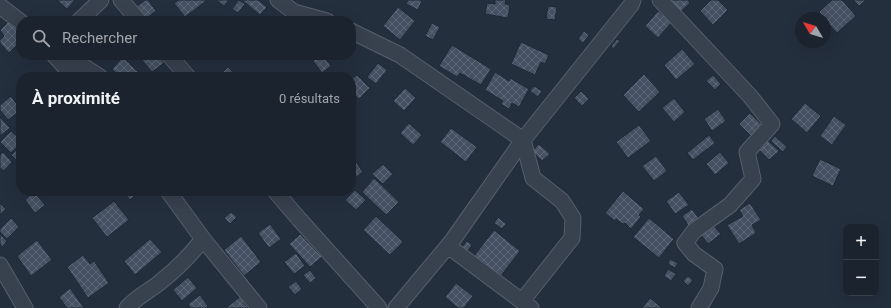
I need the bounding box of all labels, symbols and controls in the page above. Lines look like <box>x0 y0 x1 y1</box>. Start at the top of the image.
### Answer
north arrow <box>795 12 831 48</box>
search box <box>16 16 356 60</box>
icon: search <box>30 27 52 49</box>
text: Rechercher <box>62 29 137 47</box>
text: À proximité <box>32 88 120 108</box>
text: 0 résultats <box>279 91 340 106</box>
map controls <box>843 224 879 296</box>
button: + <box>843 224 879 260</box>
button: − <box>843 260 879 296</box>

